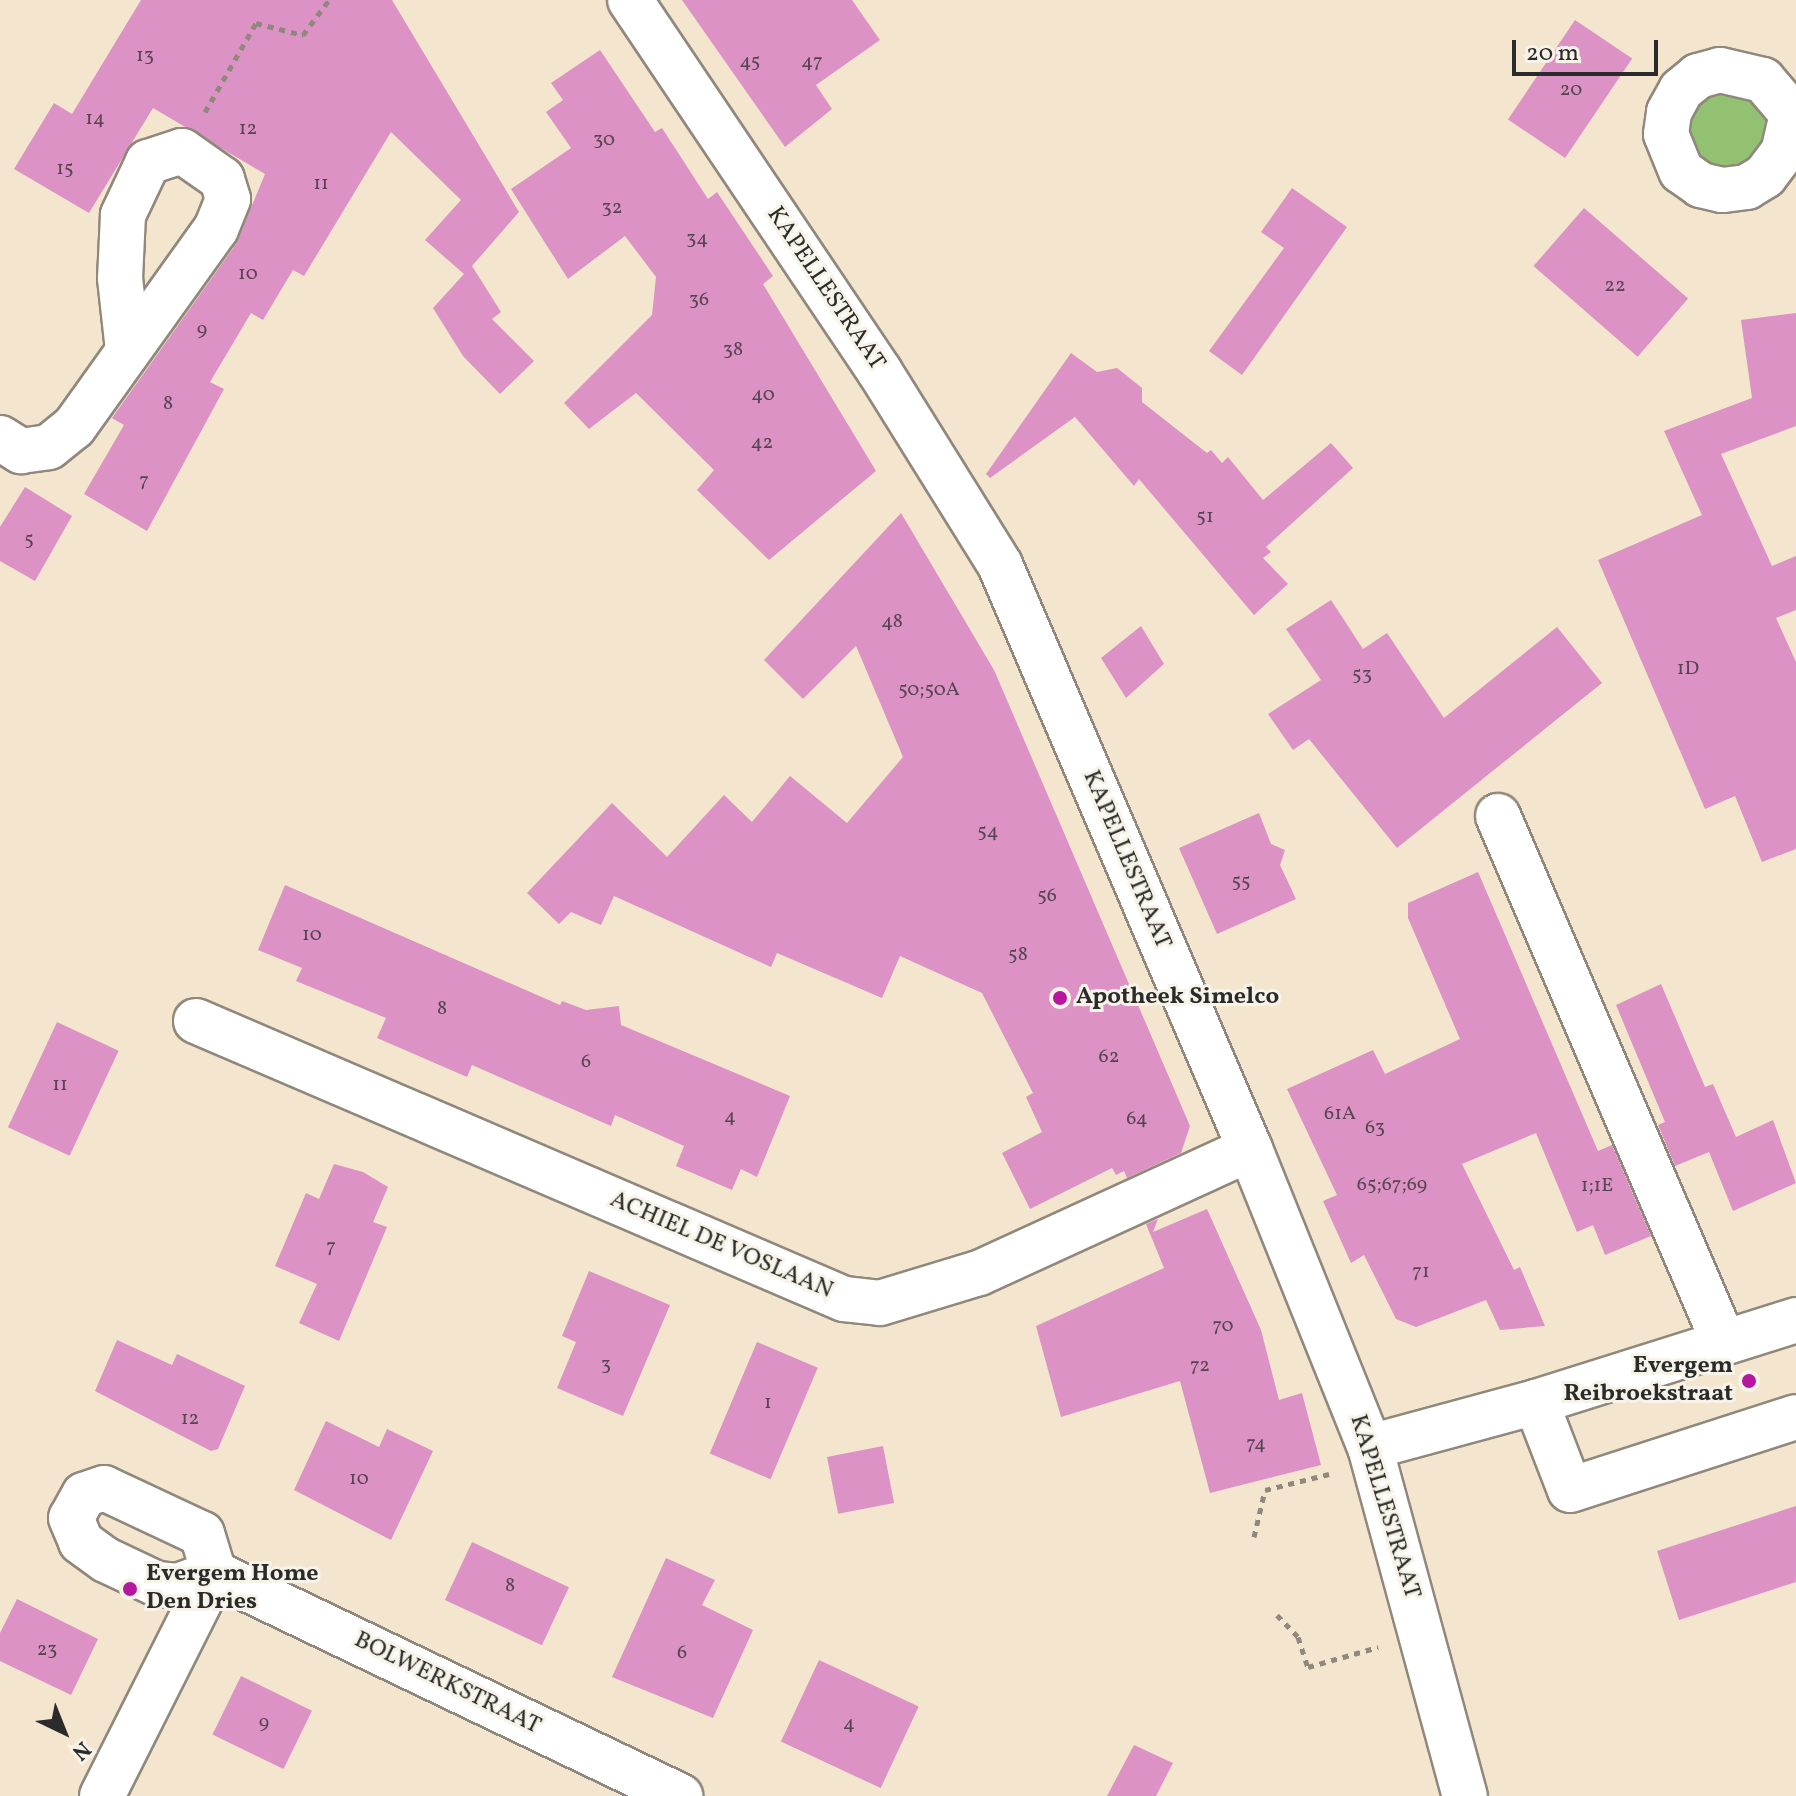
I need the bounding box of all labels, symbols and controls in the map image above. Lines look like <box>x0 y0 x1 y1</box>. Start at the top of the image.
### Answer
scale bar <box>1516 24 1662 74</box>
text: 20 m <box>1526 37 1579 71</box>
house number: 13 <box>136 44 154 68</box>
house number: 45 <box>740 50 760 74</box>
house number: 47 <box>801 50 823 74</box>
house number: 20 <box>1560 78 1582 102</box>
house number: 14 <box>85 107 105 131</box>
house number: 12 <box>239 117 257 141</box>
house number: 30 <box>593 128 615 152</box>
house number: 15 <box>56 157 74 181</box>
house number: 11 <box>313 172 329 196</box>
house number: 32 <box>602 196 622 220</box>
street label: KAPELLESTRAAT <box>760 202 890 376</box>
house number: 34 <box>686 227 708 251</box>
house number: 10 <box>238 262 258 286</box>
house number: 22 <box>1604 274 1626 298</box>
house number: 36 <box>689 288 709 312</box>
house number: 9 <box>197 318 207 342</box>
house number: 38 <box>723 338 743 362</box>
house number: 40 <box>751 383 775 407</box>
house number: 8 <box>163 392 173 416</box>
house number: 42 <box>751 431 773 455</box>
house number: 7 <box>139 469 149 493</box>
house number: 51 <box>1196 505 1214 529</box>
house number: 5 <box>24 528 34 552</box>
house number: 48 <box>881 610 903 634</box>
house number: 1D <box>1677 657 1699 681</box>
house number: 53 <box>1352 663 1372 687</box>
house number: 50;50A <box>898 678 960 702</box>
street label: KAPELLESTRAAT <box>1075 766 1177 954</box>
house number: 54 <box>977 820 999 844</box>
house number: 55 <box>1231 870 1251 894</box>
house number: 56 <box>1037 884 1057 908</box>
house number: 10 <box>302 923 322 947</box>
house number: 58 <box>1008 943 1028 967</box>
place label: Apotheek Simelco <box>1076 984 1279 1012</box>
marker: Apotheek Simelco <box>1051 989 1069 1007</box>
house number: 8 <box>437 997 447 1021</box>
house number: 62 <box>1099 1045 1119 1069</box>
house number: 6 <box>581 1050 591 1074</box>
house number: 11 <box>52 1073 68 1097</box>
house number: 61A <box>1324 1102 1356 1126</box>
house number: 4 <box>724 1105 736 1129</box>
house number: 64 <box>1126 1107 1148 1131</box>
house number: 63 <box>1365 1116 1385 1140</box>
house number: 65;67;69 <box>1357 1173 1427 1197</box>
house number: 1;1E <box>1581 1174 1613 1198</box>
street label: ACHIEL DE VOSLAAN <box>605 1186 837 1306</box>
house number: 7 <box>326 1235 336 1259</box>
house number: 71 <box>1412 1260 1430 1284</box>
house number: 70 <box>1213 1314 1233 1338</box>
house number: 3 <box>601 1353 611 1377</box>
place label: Evergem Reibroekstraat <box>1563 1353 1733 1409</box>
house number: 72 <box>1190 1354 1210 1378</box>
marker: Evergem Reibroekstraat <box>1740 1372 1758 1390</box>
house number: 1 <box>764 1391 772 1415</box>
house number: 12 <box>181 1407 199 1431</box>
street label: KAPELLESTRAAT <box>1342 1411 1426 1603</box>
house number: 74 <box>1246 1432 1266 1456</box>
house number: 10 <box>349 1467 369 1491</box>
place label: Evergem Home Den Dries <box>146 1561 319 1617</box>
house number: 8 <box>505 1574 515 1598</box>
marker: Evergem Home Den Dries <box>121 1580 139 1598</box>
street label: BOLWERKSTRAAT <box>349 1626 545 1742</box>
house number: 23 <box>37 1638 57 1662</box>
house number: 6 <box>677 1641 687 1665</box>
north arrow <box>24 1692 104 1772</box>
house number: 9 <box>259 1711 269 1735</box>
house number: 4 <box>843 1712 855 1736</box>
text: N <box>64 1733 97 1767</box>

